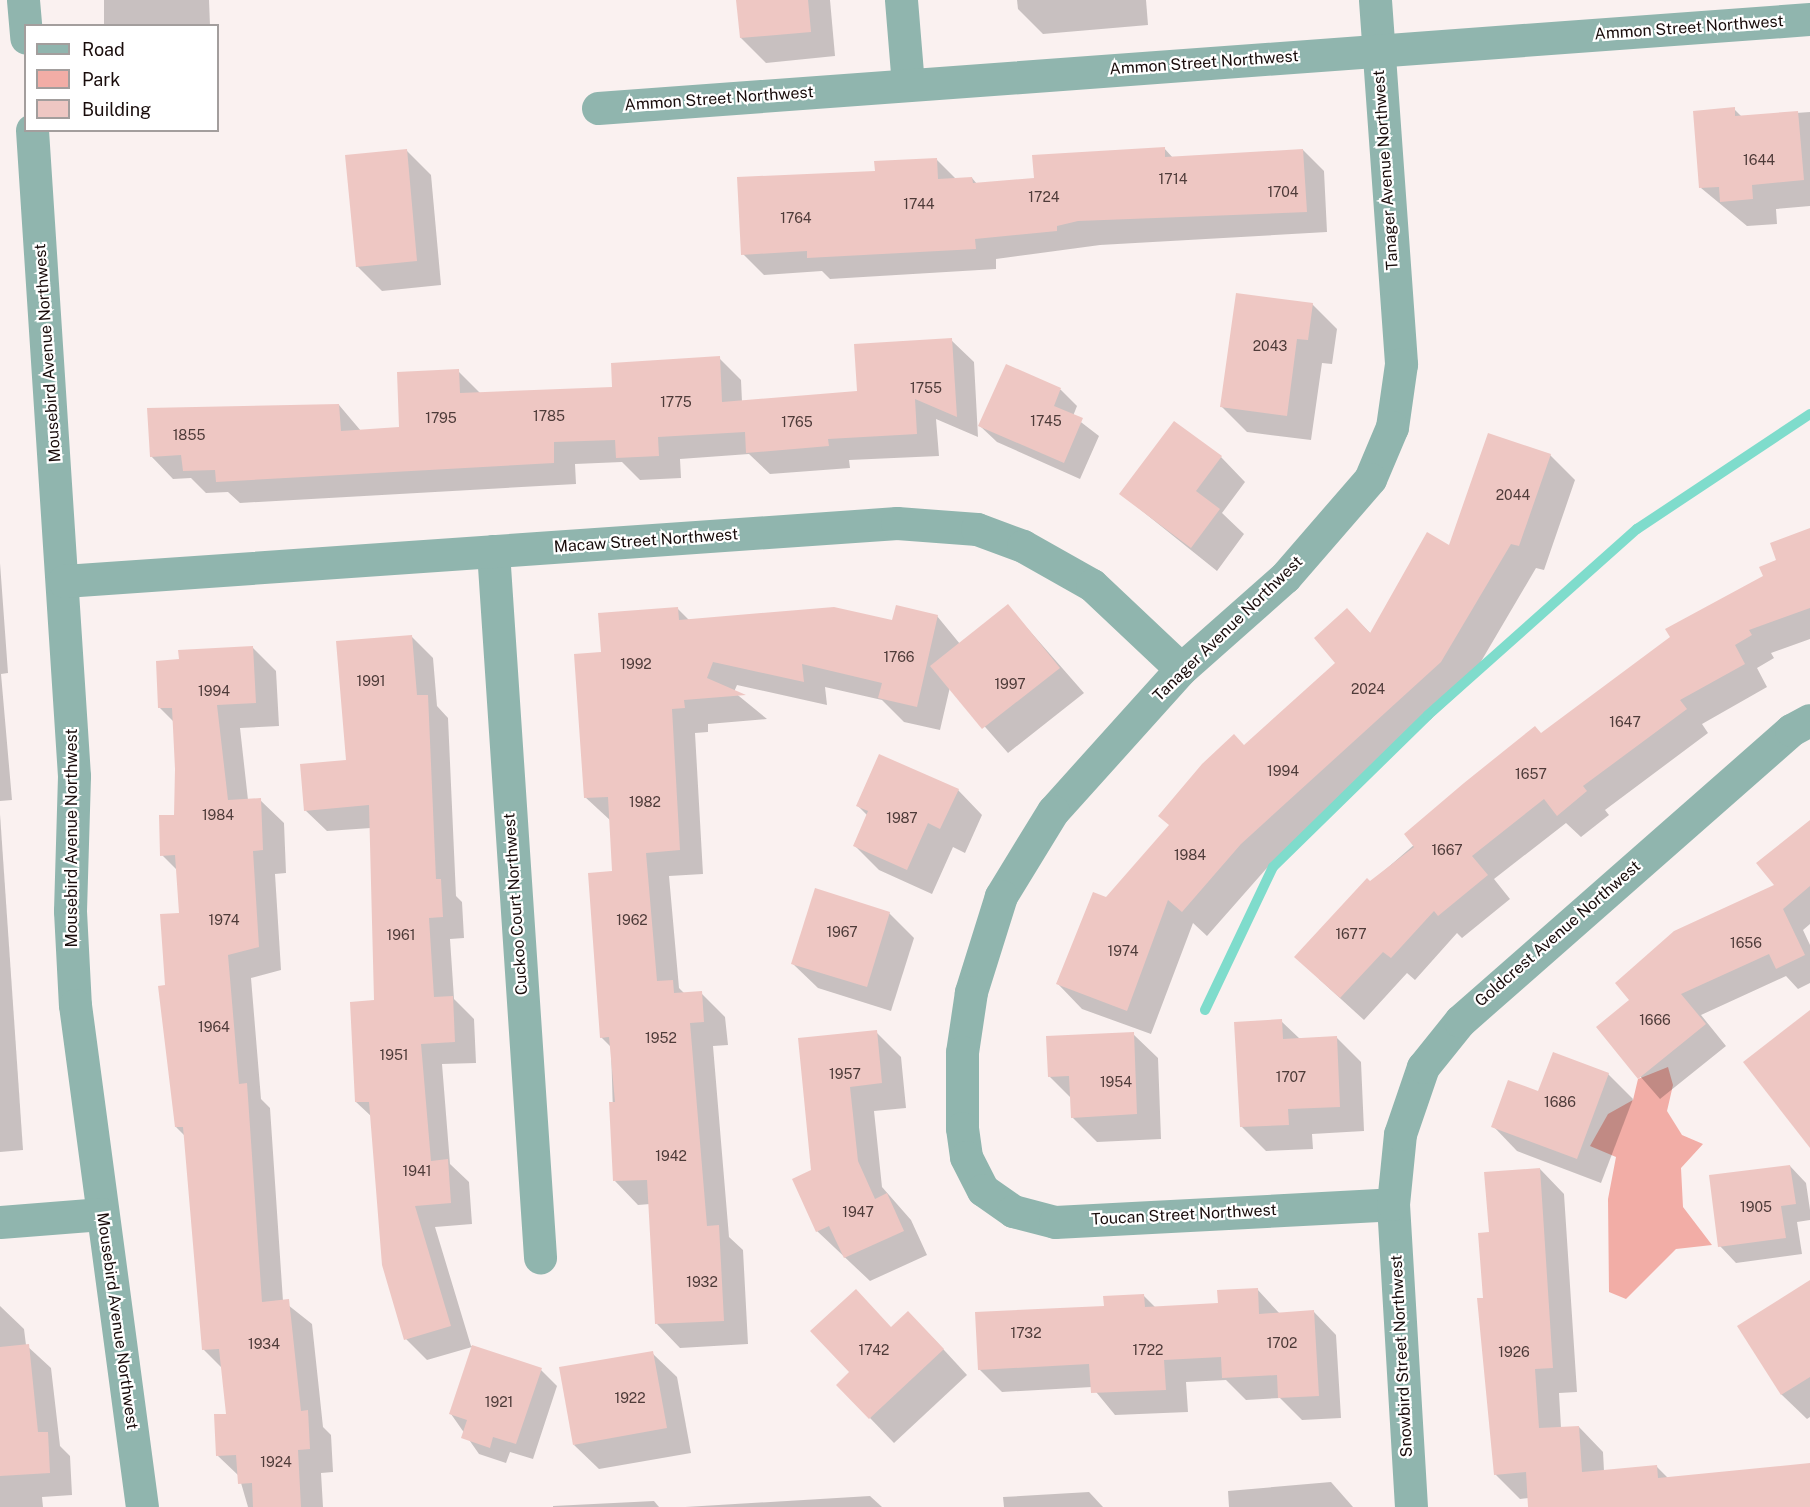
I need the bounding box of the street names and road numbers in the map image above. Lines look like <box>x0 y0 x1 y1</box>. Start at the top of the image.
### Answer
street label: Ammon Street Northwest <box>1594 12 1784 44</box>
street label: Ammon Street Northwest <box>1109 47 1299 79</box>
street label: Tanager Avenue Northwest <box>1369 69 1403 271</box>
street label: Ammon Street Northwest <box>624 83 814 115</box>
street label: Mousebird Avenue Northwest <box>31 243 65 463</box>
street label: Macaw Street Northwest <box>553 525 739 557</box>
street label: Tanager Avenue Northwest <box>1149 552 1307 706</box>
street label: Mousebird Avenue Northwest <box>62 728 82 948</box>
street label: Cuckoo Court Northwest <box>500 812 532 996</box>
street label: Goldcrest Avenue Northwest <box>1471 857 1645 1011</box>
street label: Toucan Street Northwest <box>1091 1201 1277 1229</box>
street label: Mousebird Avenue Northwest <box>92 1211 142 1431</box>
street label: Snowbird Street Northwest <box>1387 1254 1417 1458</box>

